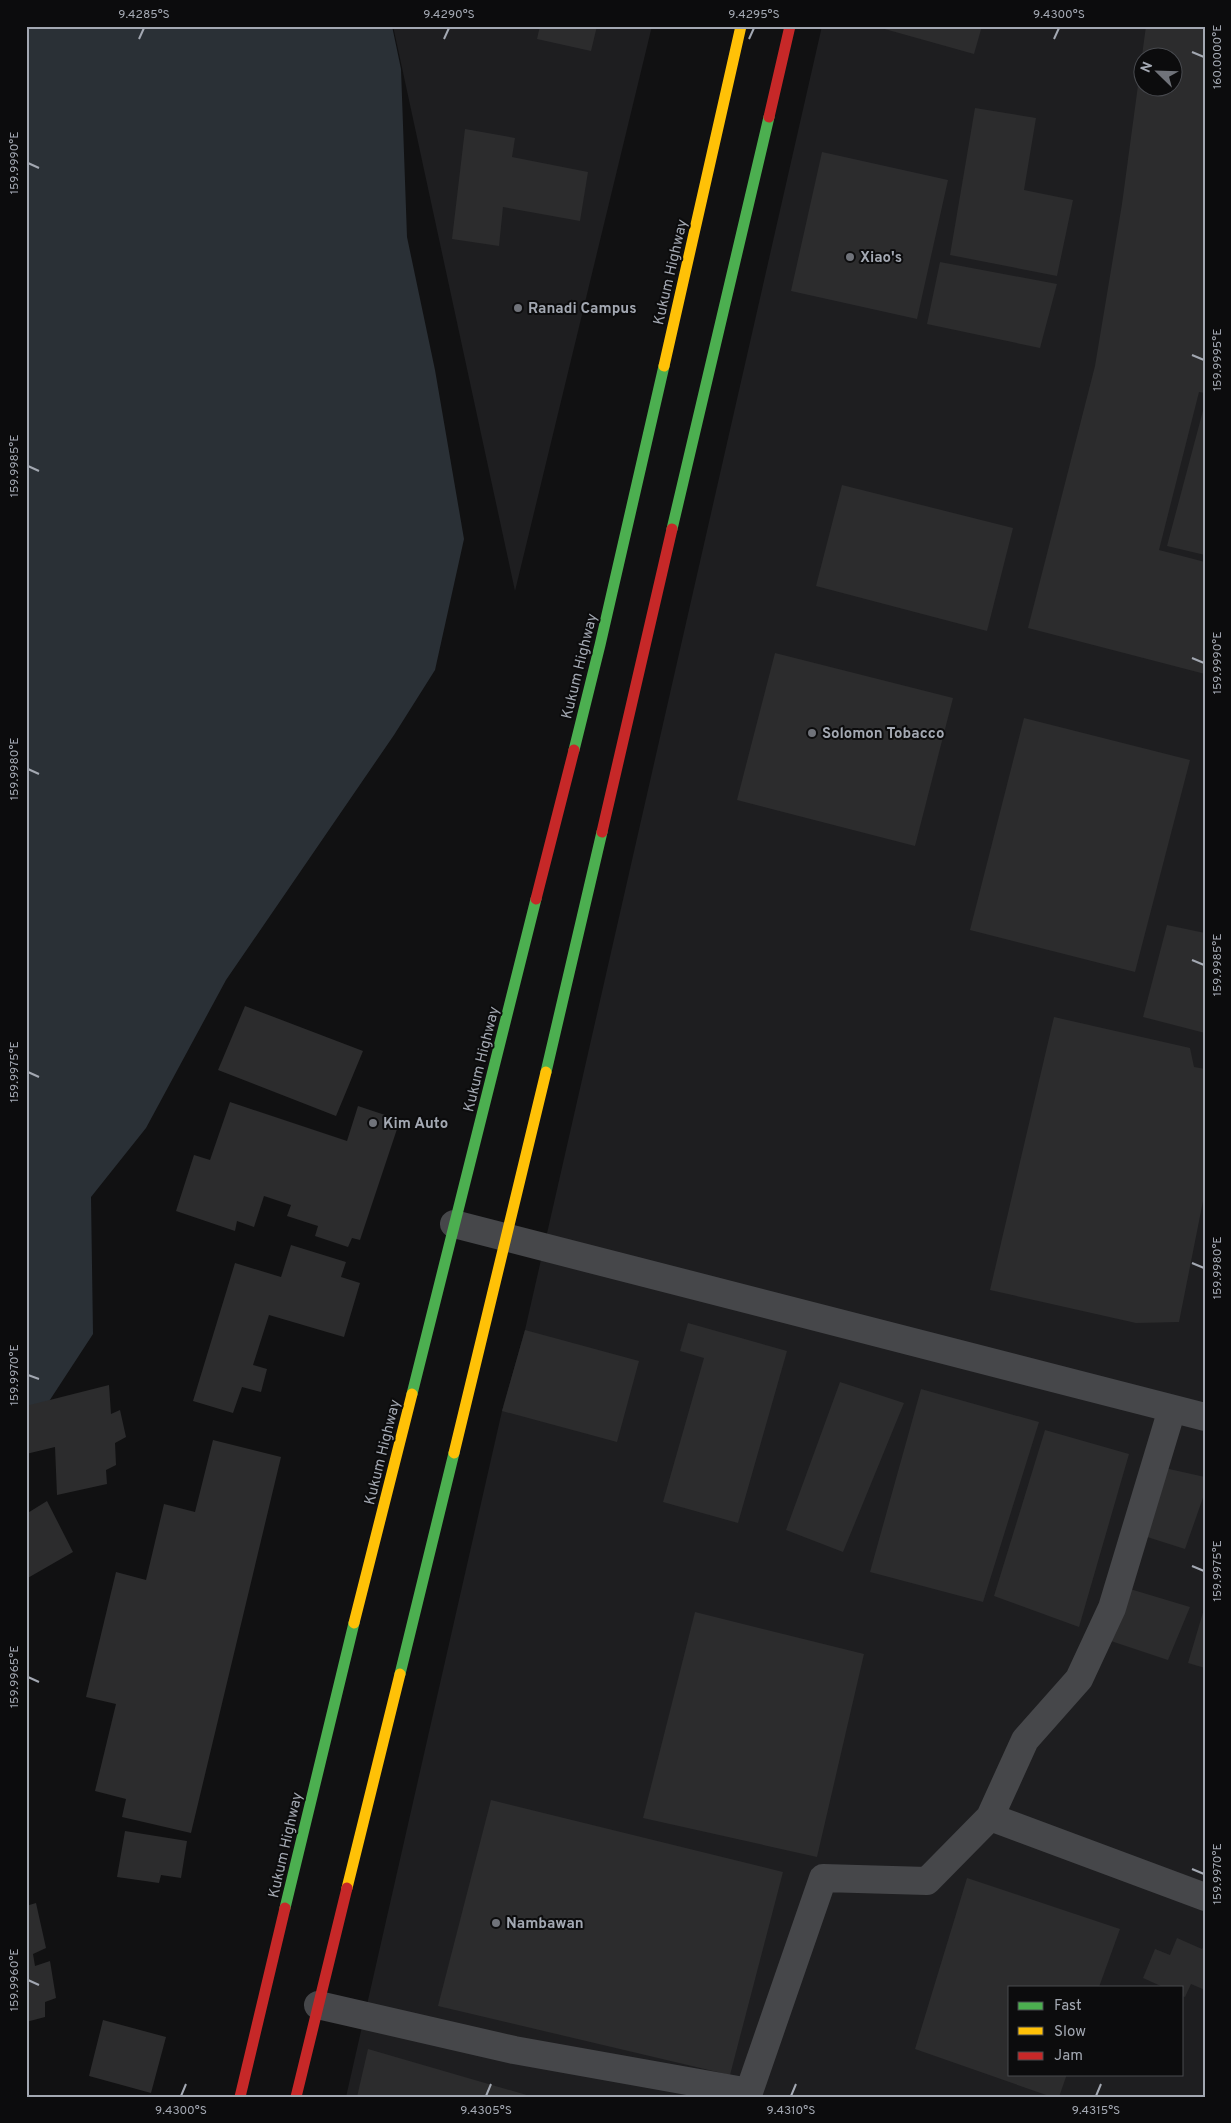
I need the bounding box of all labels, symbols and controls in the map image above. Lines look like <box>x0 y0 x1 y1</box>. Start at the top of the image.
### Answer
text: 9.4285°S <box>118 7 170 23</box>
text: 9.4290°S <box>423 7 475 23</box>
text: 9.4295°S <box>728 7 780 23</box>
text: 9.4300°S <box>1033 7 1085 23</box>
text: 160.0000°E <box>1210 25 1226 89</box>
north arrow <box>1134 48 1184 98</box>
text: N <box>1138 60 1157 75</box>
text: 159.9990°E <box>7 132 23 194</box>
street label: Kukum Highway <box>650 217 693 327</box>
place label: Xiao's <box>860 249 902 268</box>
marker: Xiao's <box>844 251 856 263</box>
place label: Ranadi Campus <box>528 300 637 319</box>
marker: Ranadi Campus <box>512 302 524 314</box>
text: 159.9995°E <box>1210 329 1226 391</box>
text: 159.9985°E <box>7 435 23 497</box>
street label: Kukum Highway <box>558 612 603 721</box>
text: 159.9990°E <box>1210 632 1226 694</box>
place label: Solomon Tobacco <box>822 725 944 744</box>
marker: Solomon Tobacco <box>806 727 818 739</box>
text: 159.9980°E <box>7 737 23 801</box>
text: 159.9985°E <box>1210 934 1226 996</box>
street label: Kukum Highway <box>460 1005 505 1114</box>
text: 159.9975°E <box>7 1041 23 1103</box>
place label: Kim Auto <box>383 1115 448 1134</box>
marker: Kim Auto <box>367 1117 379 1129</box>
text: 159.9980°E <box>1210 1236 1226 1300</box>
text: 159.9970°E <box>7 1344 23 1406</box>
street label: Kukum Highway <box>361 1398 406 1507</box>
text: 159.9975°E <box>1210 1540 1226 1602</box>
text: 159.9965°E <box>7 1646 23 1708</box>
street label: Kukum Highway <box>265 1790 308 1900</box>
text: 159.9970°E <box>1210 1843 1226 1905</box>
place label: Nambawan <box>506 1915 584 1934</box>
marker: Nambawan <box>490 1917 502 1929</box>
text: 159.9960°E <box>7 1949 23 2011</box>
legend <box>1008 1986 1184 2076</box>
text: Fast <box>1054 1997 1082 2016</box>
text: Slow <box>1054 2023 1086 2042</box>
text: Jam <box>1054 2047 1083 2066</box>
text: 9.4300°S <box>155 2103 207 2119</box>
text: 9.4305°S <box>460 2103 512 2119</box>
text: 9.4310°S <box>767 2103 815 2119</box>
text: 9.4315°S <box>1072 2103 1120 2119</box>

